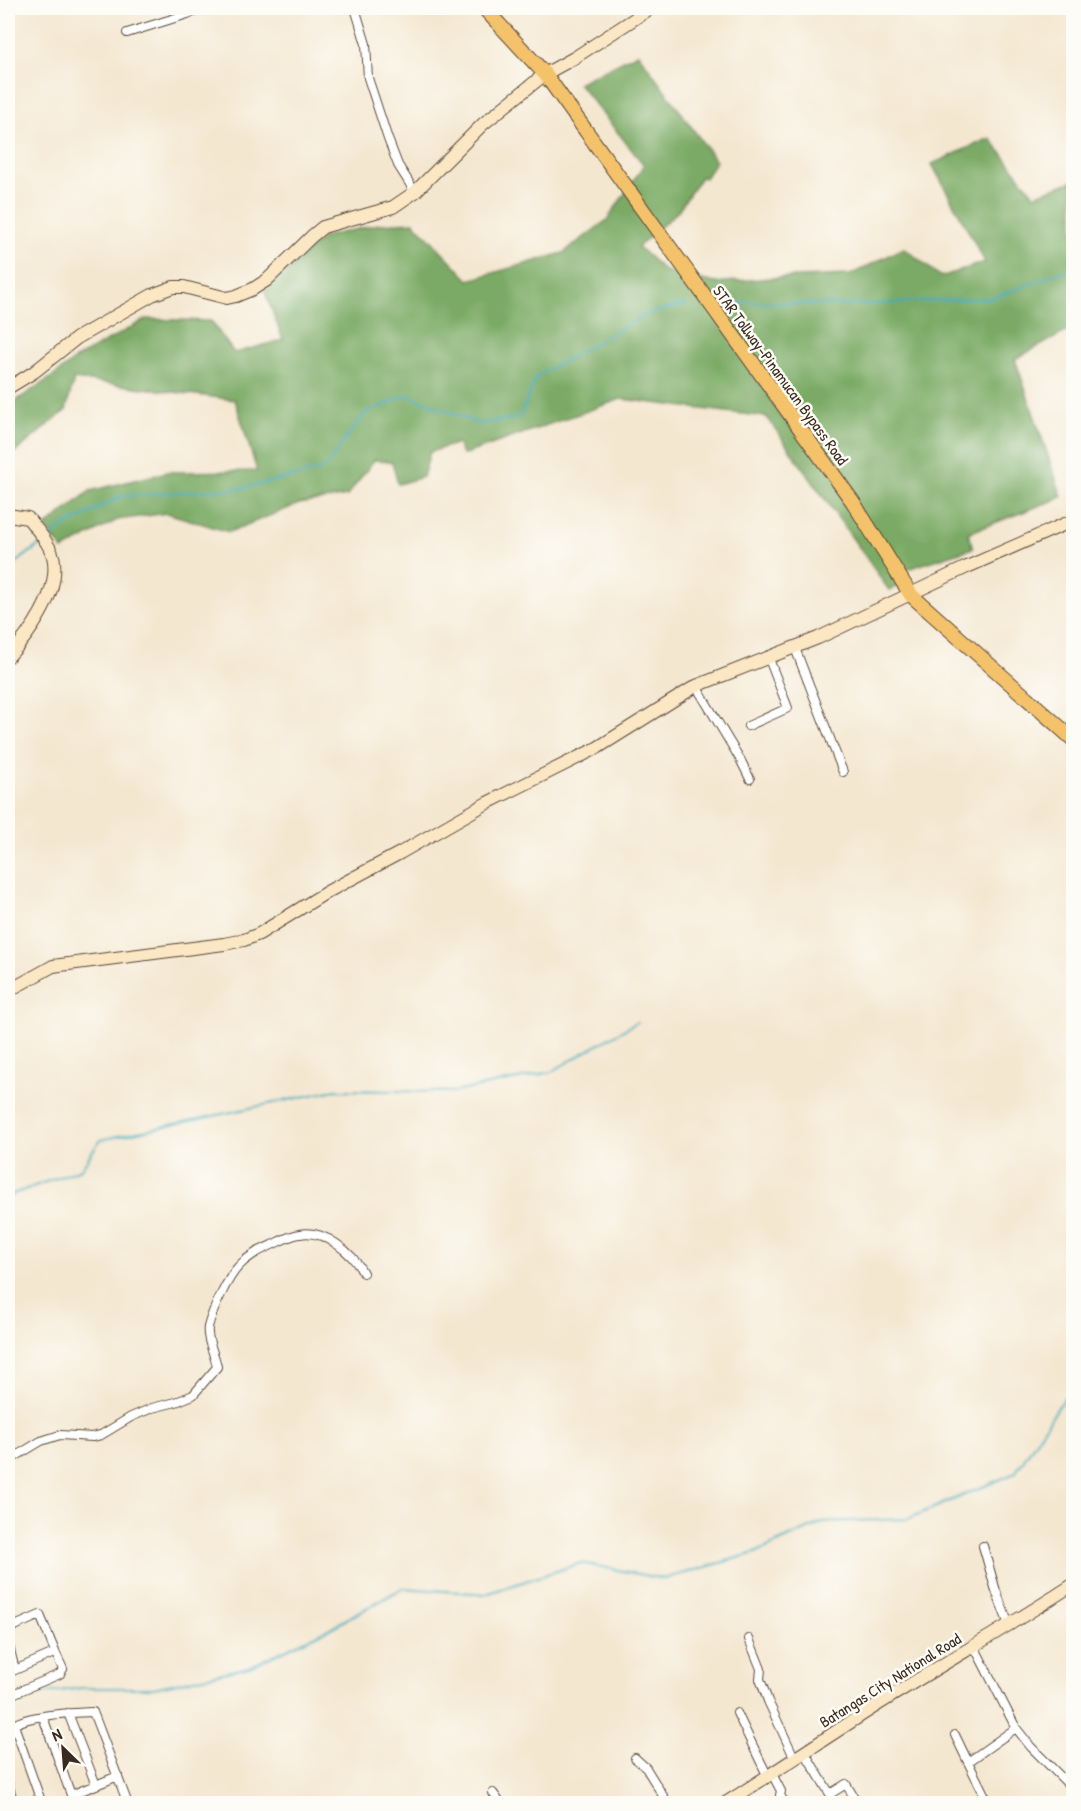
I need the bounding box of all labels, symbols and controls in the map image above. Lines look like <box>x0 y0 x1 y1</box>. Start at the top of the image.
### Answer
street label: STAR Tollway-Pinamucan Bypass Road <box>708 281 854 469</box>
street label: Batangas City National Road <box>815 1628 965 1732</box>
north arrow <box>33 1718 93 1778</box>
text: N <box>48 1722 66 1746</box>

